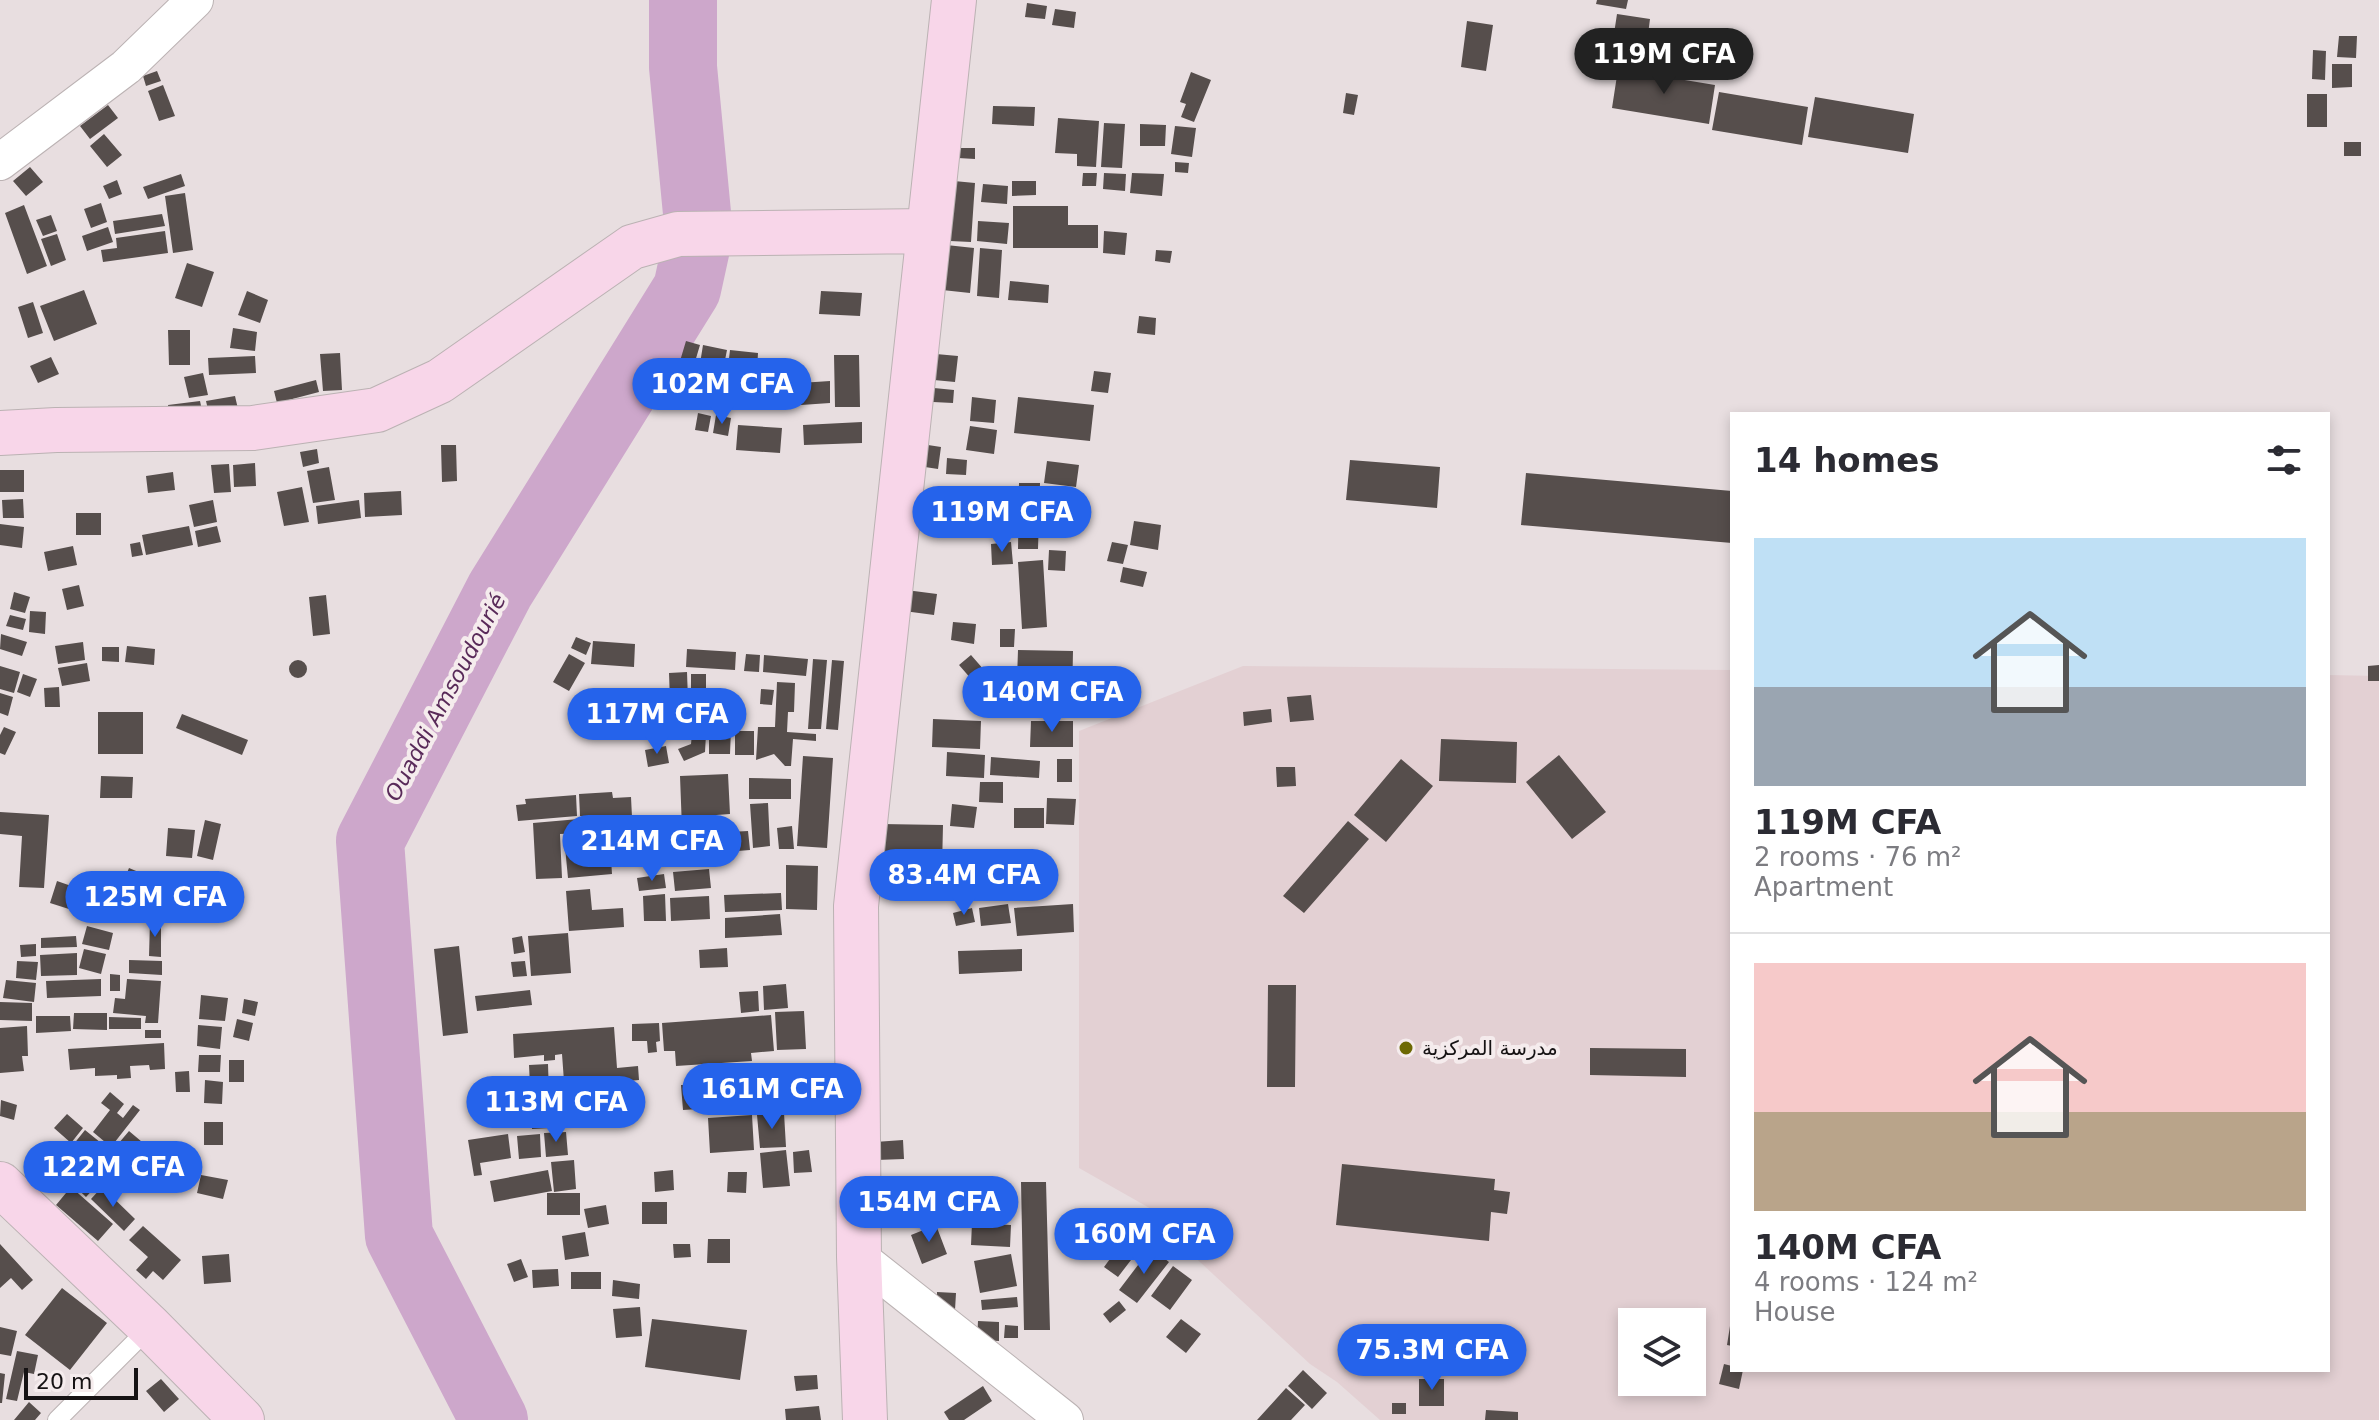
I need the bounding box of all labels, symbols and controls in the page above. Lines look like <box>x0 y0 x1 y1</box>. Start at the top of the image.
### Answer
pin: 119M CFA <box>1581 28 1747 96</box>
text: 119M CFA <box>1592 39 1736 69</box>
pin: 102M CFA <box>639 358 805 426</box>
text: 102M CFA <box>650 369 794 399</box>
icon: filters <box>2262 438 2306 482</box>
text: 14 homes <box>1754 440 1939 480</box>
pin: 119M CFA <box>919 486 1085 554</box>
text: 119M CFA <box>930 497 1074 527</box>
water label: Ouaddi Amsoudourié <box>380 589 511 805</box>
icon: home <box>1958 590 2102 734</box>
pin: 140M CFA <box>969 666 1135 734</box>
text: 140M CFA <box>980 677 1124 707</box>
pin: 117M CFA <box>574 688 740 756</box>
text: 117M CFA <box>585 699 729 729</box>
text: 119M CFA <box>1754 802 1941 842</box>
pin: 214M CFA <box>569 815 735 883</box>
text: 214M CFA <box>580 826 724 856</box>
text: 2 rooms · 76 m² <box>1754 842 1962 872</box>
pin: 83.4M CFA <box>872 849 1056 917</box>
text: 83.4M CFA <box>887 860 1041 890</box>
pin: 125M CFA <box>72 871 238 939</box>
text: Apartment <box>1754 872 1893 902</box>
text: 125M CFA <box>83 882 227 912</box>
icon: home <box>1958 1015 2102 1159</box>
place label: مدرسة المركزية <box>1422 1036 1558 1060</box>
marker: مدرسة المركزية <box>1397 1039 1415 1057</box>
pin: 161M CFA <box>689 1063 855 1131</box>
text: 161M CFA <box>700 1074 844 1104</box>
pin: 113M CFA <box>473 1076 639 1144</box>
text: 113M CFA <box>484 1087 628 1117</box>
pin: 122M CFA <box>30 1141 196 1209</box>
text: 122M CFA <box>41 1152 185 1182</box>
pin: 154M CFA <box>846 1176 1012 1244</box>
text: 154M CFA <box>857 1187 1001 1217</box>
pin: 160M CFA <box>1061 1208 1227 1276</box>
text: 160M CFA <box>1072 1219 1216 1249</box>
text: 140M CFA <box>1754 1227 1941 1267</box>
text: 4 rooms · 124 m² <box>1754 1267 1978 1297</box>
text: House <box>1754 1297 1835 1327</box>
map controls <box>1618 1308 1706 1396</box>
button: layers <box>1618 1308 1706 1396</box>
pin: 75.3M CFA <box>1340 1324 1524 1392</box>
text: 75.3M CFA <box>1355 1335 1509 1365</box>
scale bar <box>24 1364 138 1400</box>
text: 20 m <box>36 1369 92 1394</box>

